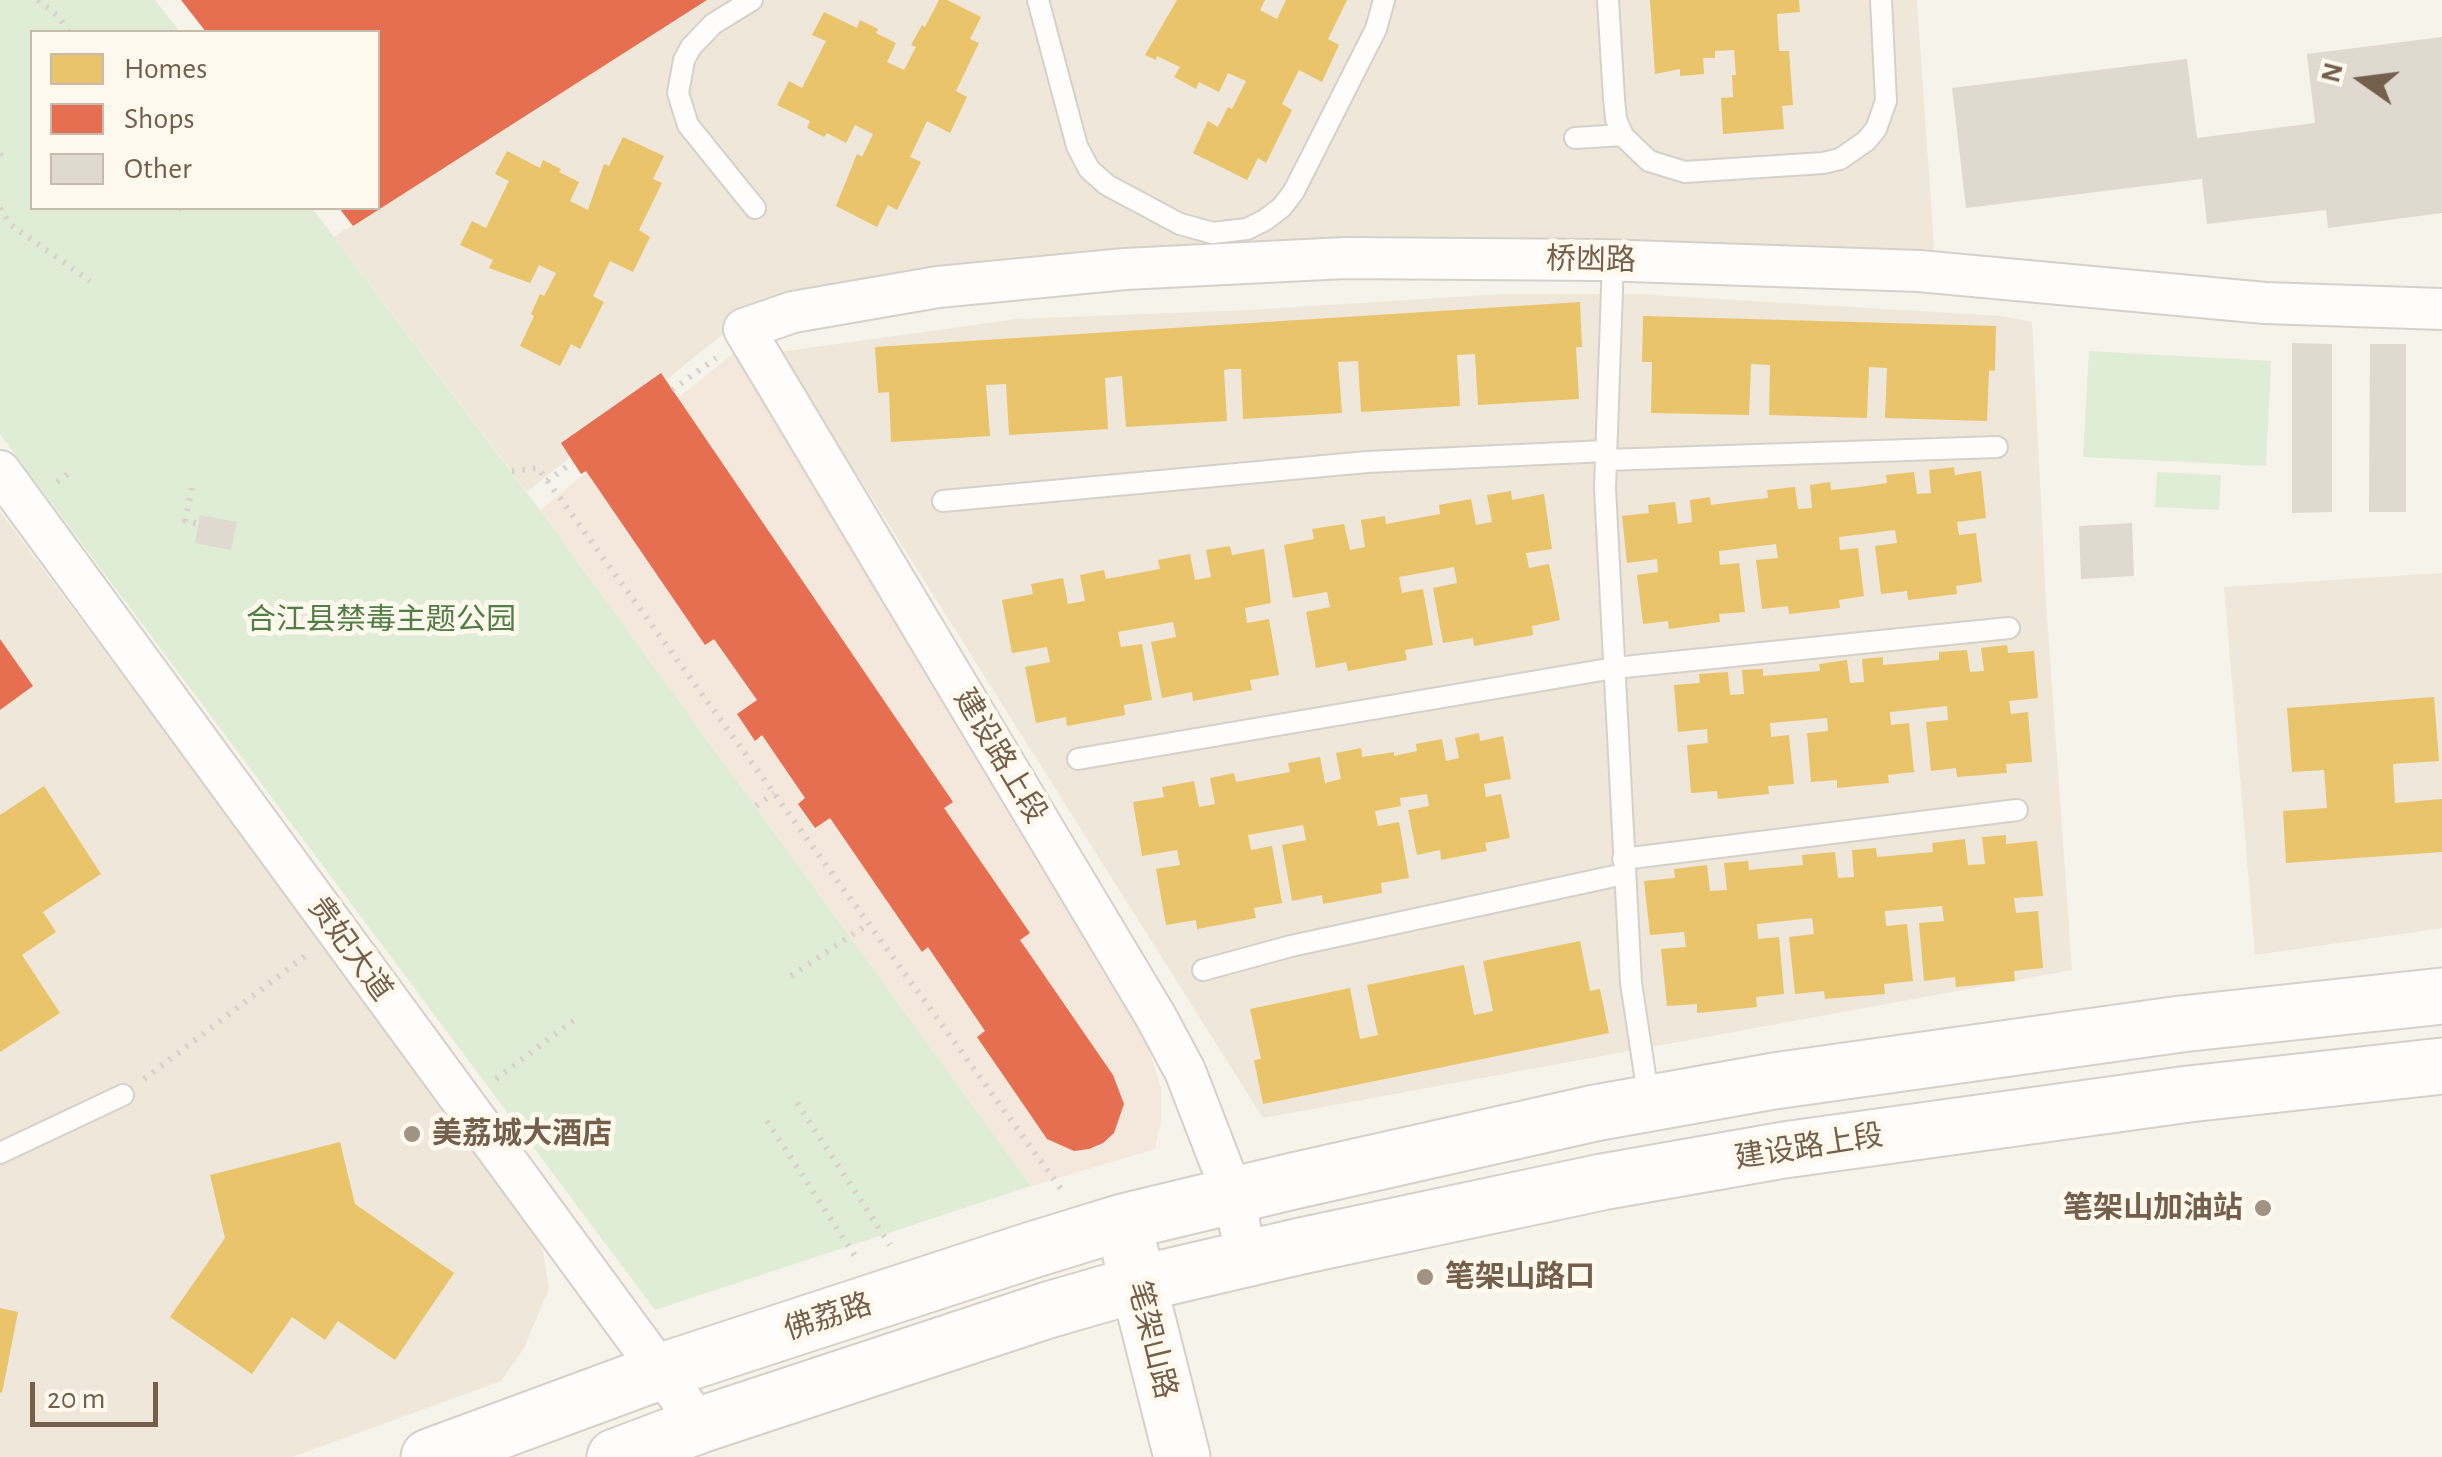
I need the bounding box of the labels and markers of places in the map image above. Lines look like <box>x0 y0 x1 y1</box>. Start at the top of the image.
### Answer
place label: 美荔城大酒店 <box>432 1116 612 1152</box>
marker: 美荔城大酒店 <box>401 1123 423 1145</box>
place label: 笔架山加油站 <box>2063 1190 2243 1226</box>
marker: 笔架山加油站 <box>2252 1197 2274 1219</box>
place label: 笔架山路口 <box>1445 1259 1595 1295</box>
marker: 笔架山路口 <box>1414 1266 1436 1288</box>

